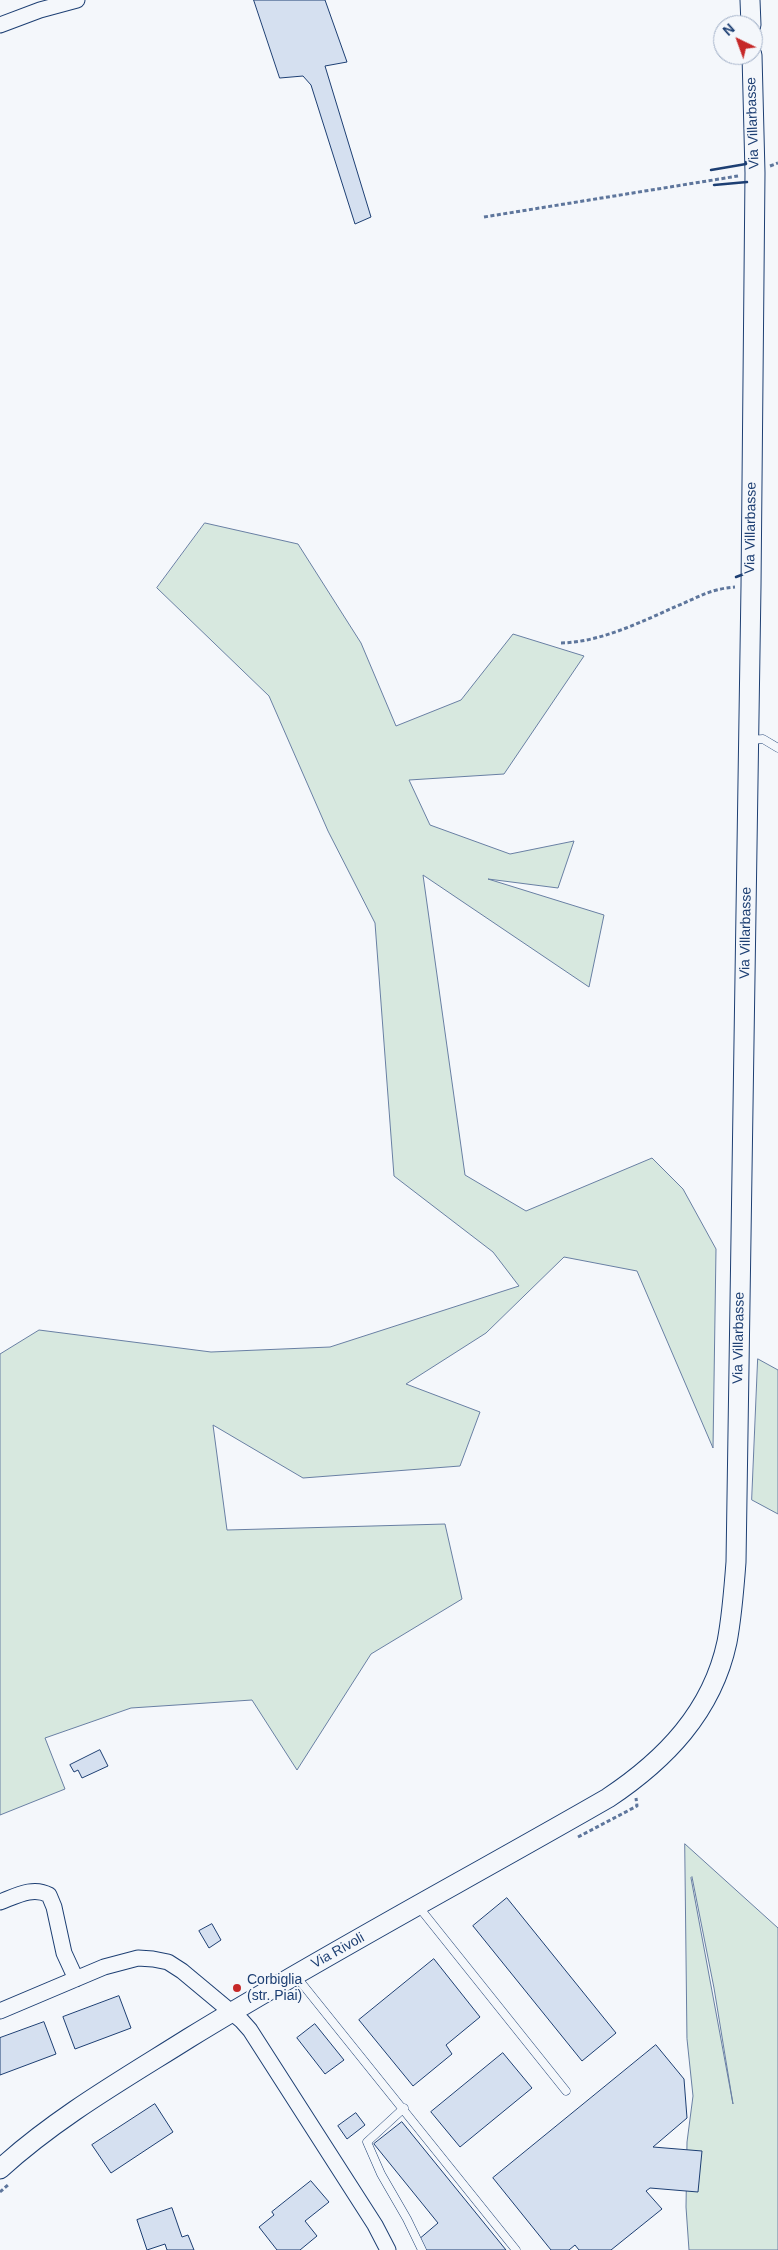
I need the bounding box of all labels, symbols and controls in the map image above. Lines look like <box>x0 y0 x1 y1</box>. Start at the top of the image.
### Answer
north arrow <box>713 15 763 65</box>
text: N <box>720 20 738 39</box>
street label: Via Villarbasse <box>743 77 763 169</box>
street label: Via Villarbasse <box>742 482 760 574</box>
street label: Via Villarbasse <box>737 887 755 979</box>
street label: Via Villarbasse <box>730 1292 748 1384</box>
street label: Via Rivoli <box>309 1930 367 1972</box>
place label: Corbiglia (str. Piai) <box>247 1972 302 2004</box>
marker: Corbiglia (str. Piai) <box>231 1982 243 1994</box>

